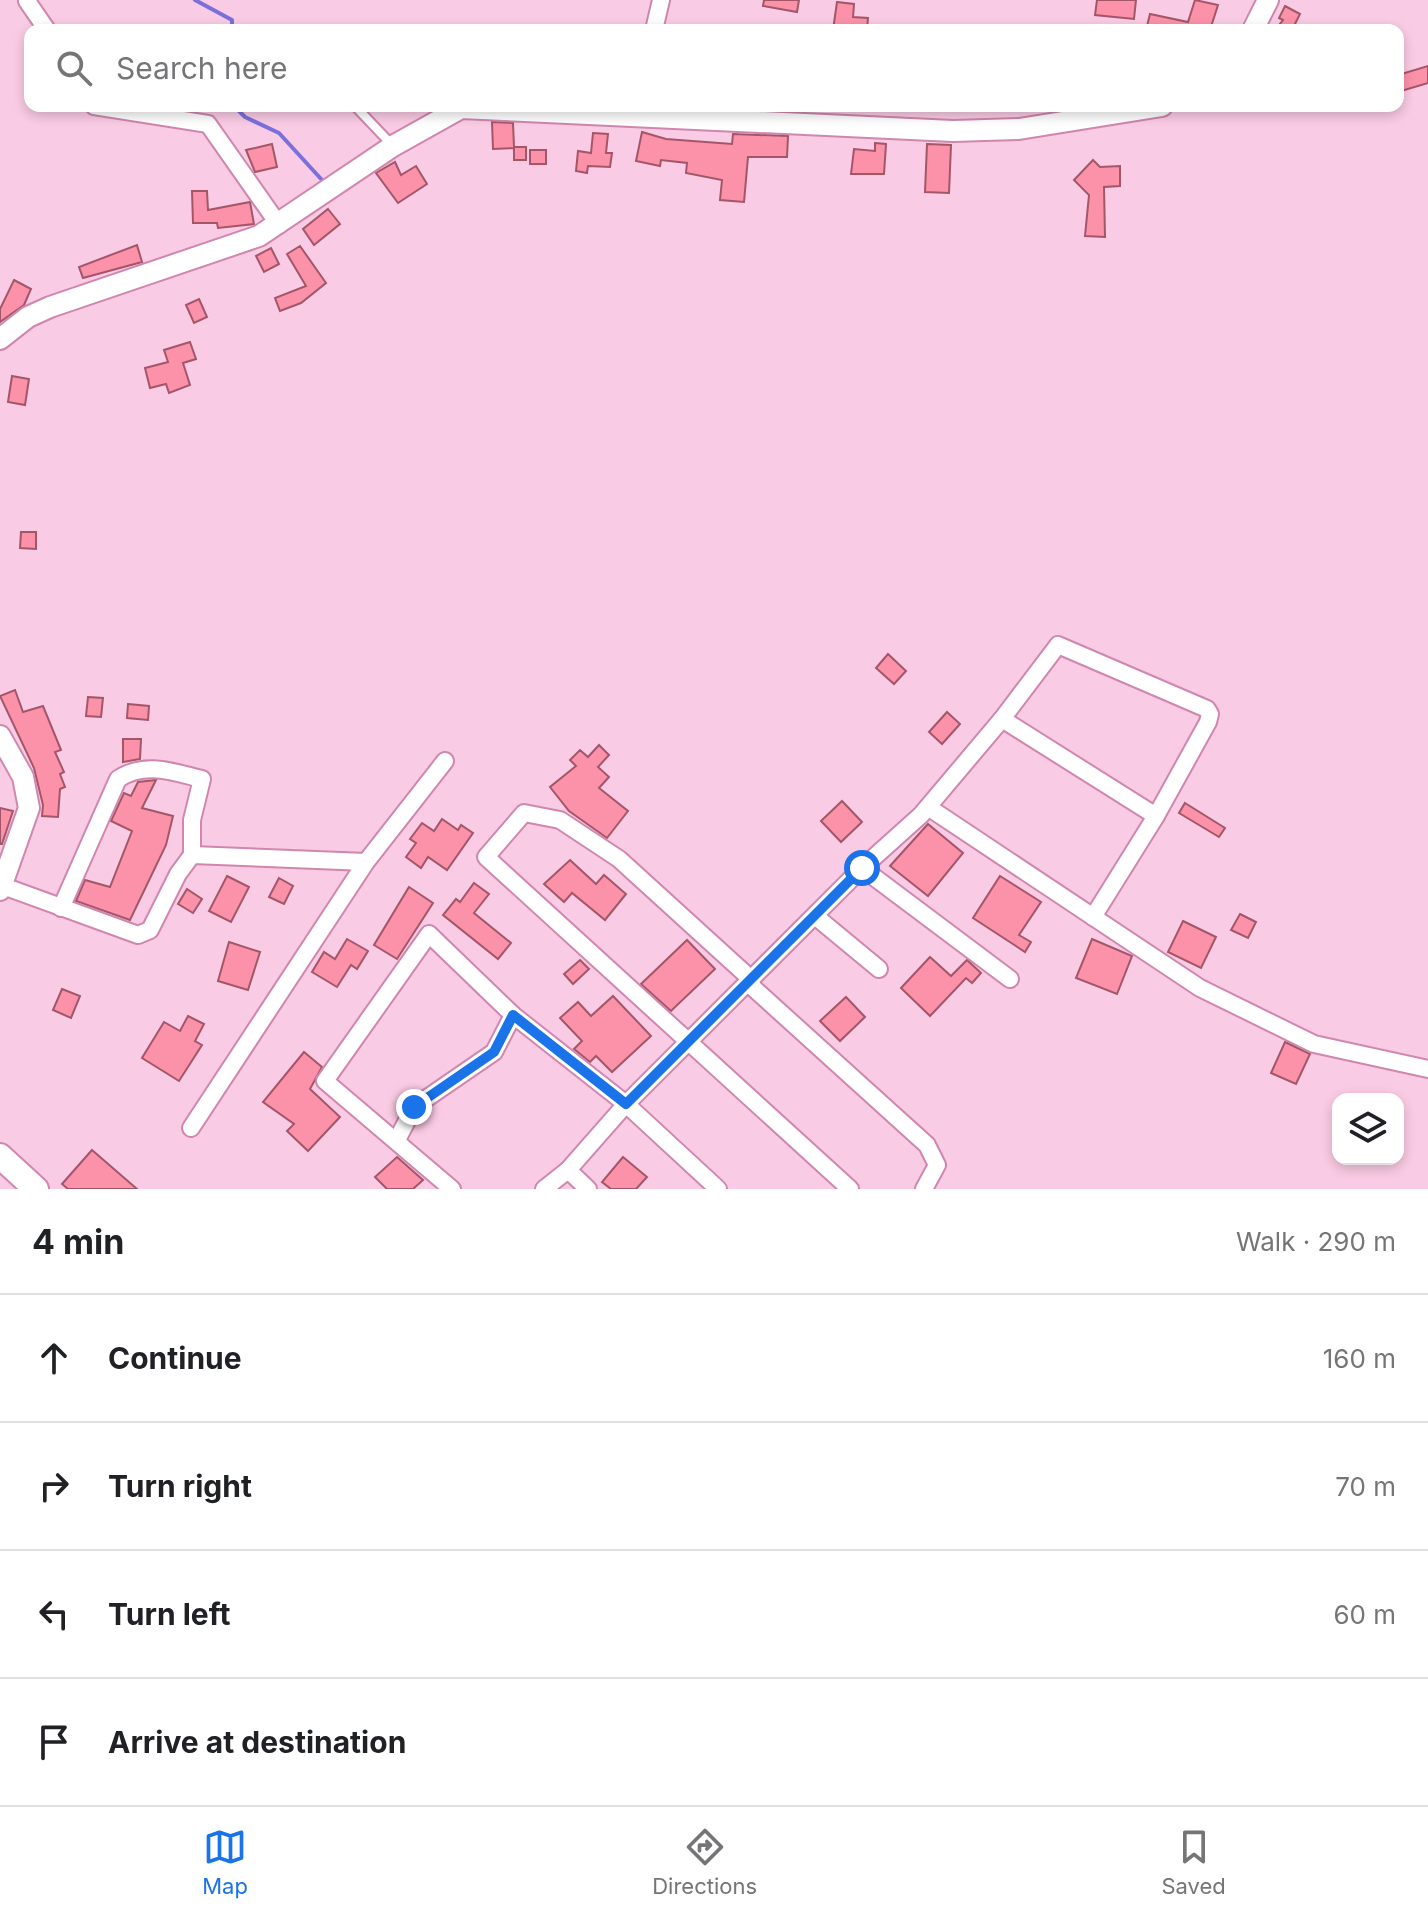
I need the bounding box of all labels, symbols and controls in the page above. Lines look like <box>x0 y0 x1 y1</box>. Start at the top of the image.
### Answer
search box <box>24 24 1404 112</box>
icon: search <box>52 46 96 90</box>
text: Search here <box>116 50 288 86</box>
route start <box>844 850 880 886</box>
route end <box>396 1089 432 1125</box>
map controls <box>1332 1093 1404 1165</box>
button: layers <box>1332 1093 1404 1165</box>
text: 4 min <box>32 1221 124 1262</box>
text: Walk · 290 m <box>1236 1226 1396 1257</box>
icon: ahead <box>32 1336 76 1380</box>
text: Continue <box>108 1340 242 1376</box>
text: 160 m <box>1323 1343 1396 1374</box>
icon: right <box>32 1464 76 1508</box>
text: Turn right <box>108 1468 252 1504</box>
text: 70 m <box>1335 1471 1396 1502</box>
icon: left <box>32 1592 76 1636</box>
text: Turn left <box>108 1596 230 1632</box>
text: 60 m <box>1333 1599 1396 1630</box>
icon: arrive <box>32 1720 76 1764</box>
text: Arrive at destination <box>108 1724 406 1760</box>
tab: Map <box>202 1825 248 1899</box>
tab: Directions <box>652 1825 757 1899</box>
tab: Saved <box>1161 1825 1226 1899</box>

